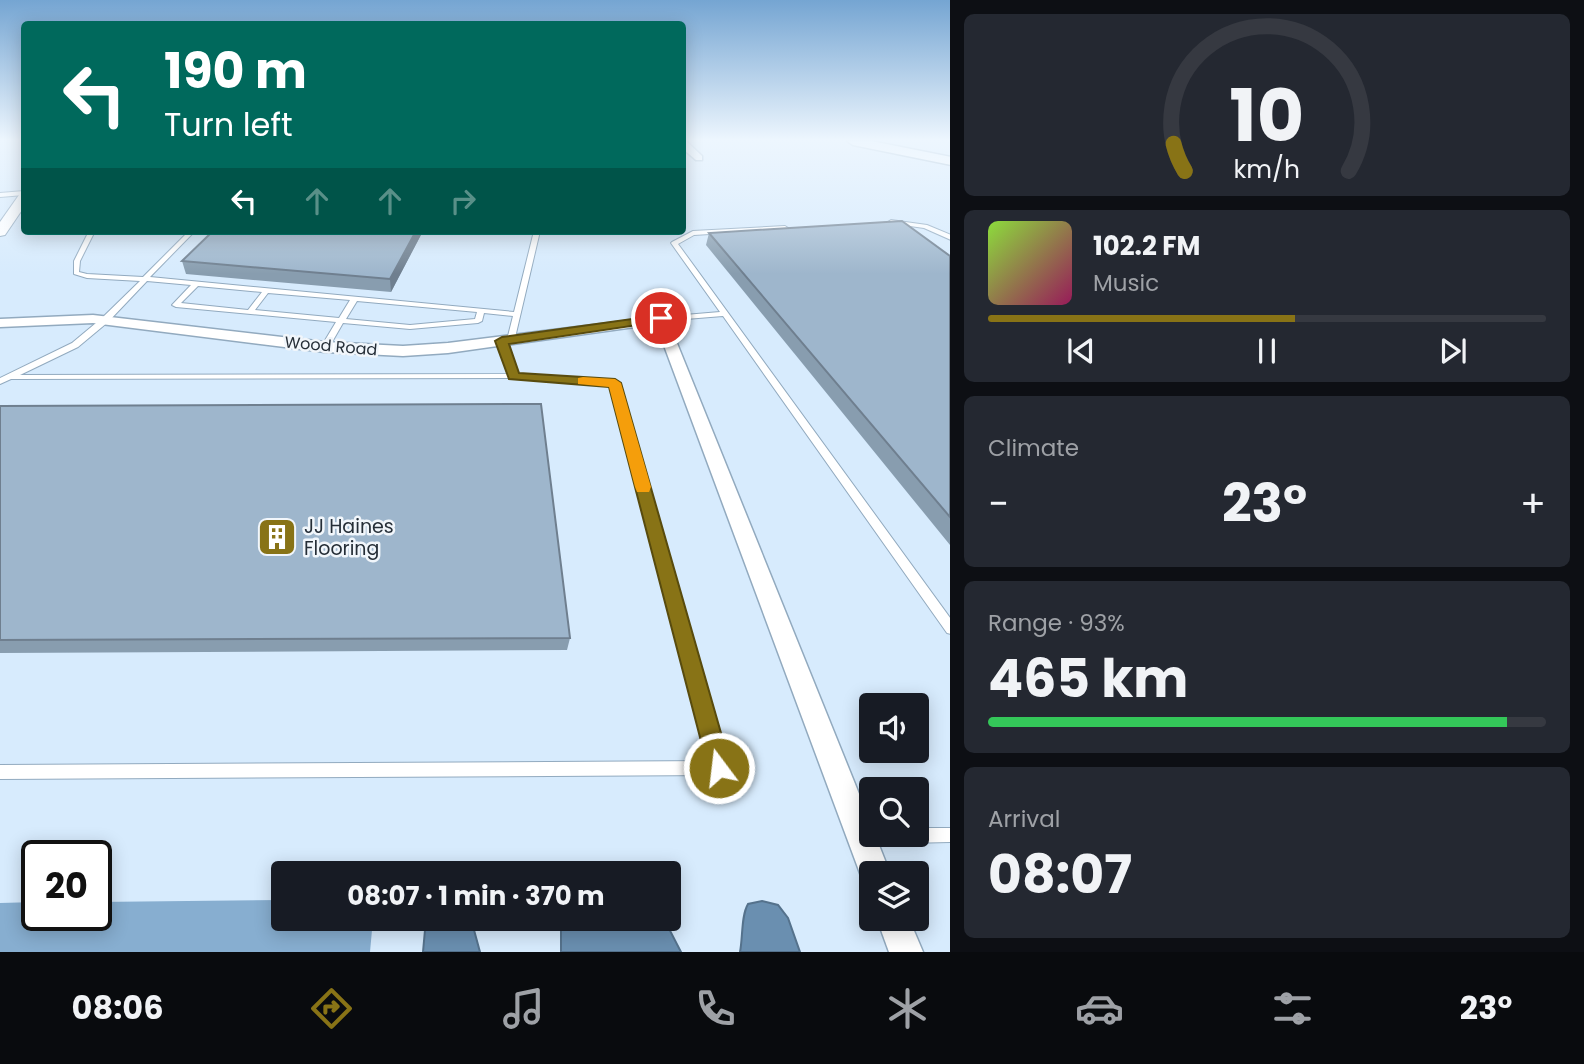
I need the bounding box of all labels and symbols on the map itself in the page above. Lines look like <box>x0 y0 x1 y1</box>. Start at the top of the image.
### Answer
pin <box>631 288 691 348</box>
street label: Wood Road <box>284 330 378 362</box>
place label: JJ Haines Flooring <box>304 513 394 562</box>
building icon: JJ Haines Flooring <box>256 516 298 558</box>
position arrow <box>682 731 756 805</box>
speed limit sign: 20 <box>21 840 112 931</box>

